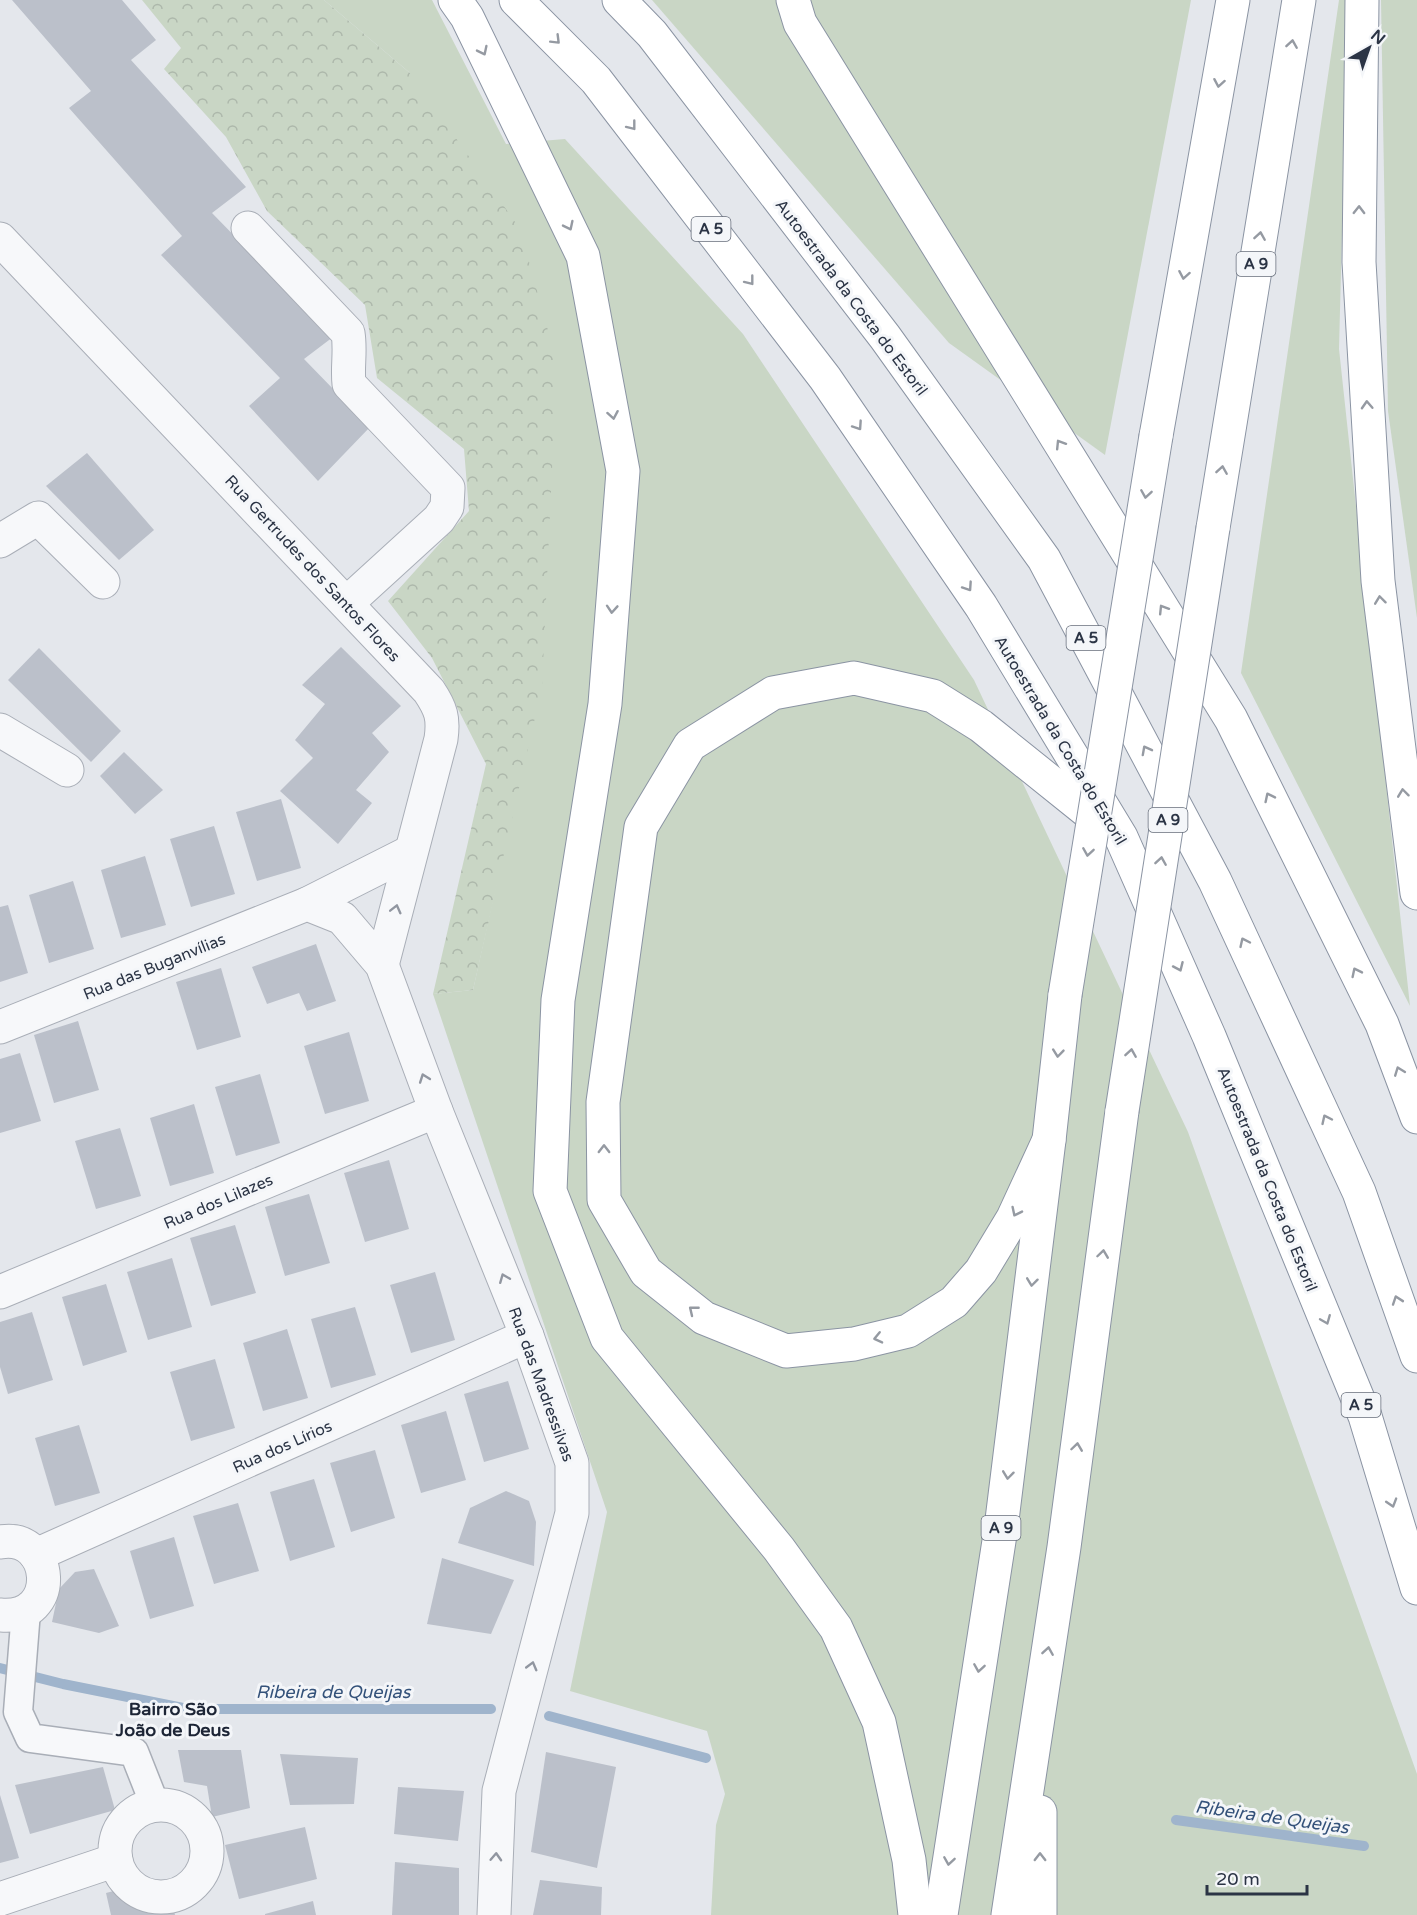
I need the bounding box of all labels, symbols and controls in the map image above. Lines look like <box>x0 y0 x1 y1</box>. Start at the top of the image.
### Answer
north arrow <box>1339 18 1399 78</box>
text: N <box>1367 25 1389 49</box>
one-way arrow <box>548 32 559 43</box>
one-way arrow <box>1285 39 1297 48</box>
one-way arrow <box>476 44 488 55</box>
one-way arrow <box>1213 77 1226 87</box>
one-way arrow <box>624 119 635 130</box>
street label: Autoestrada da Costa do Estoril <box>771 196 932 400</box>
one-way arrow <box>1353 206 1366 215</box>
road number: A 5 <box>692 217 730 241</box>
one-way arrow <box>561 220 573 231</box>
one-way arrow <box>1254 232 1266 241</box>
road number: A 9 <box>1236 252 1276 276</box>
one-way arrow <box>1179 270 1191 279</box>
one-way arrow <box>743 274 754 285</box>
one-way arrow <box>1361 401 1374 410</box>
one-way arrow <box>606 410 618 420</box>
one-way arrow <box>851 419 862 430</box>
one-way arrow <box>1056 440 1068 450</box>
one-way arrow <box>1216 466 1228 475</box>
street label: Rua Gertrudes dos Santos Flores <box>220 471 404 666</box>
one-way arrow <box>1140 489 1153 499</box>
one-way arrow <box>961 581 972 592</box>
one-way arrow <box>1374 595 1387 604</box>
one-way arrow <box>606 604 619 613</box>
one-way arrow <box>1159 605 1170 616</box>
road number: A 5 <box>1066 626 1106 650</box>
street label: Autoestrada da Costa do Estoril <box>990 632 1131 849</box>
one-way arrow <box>1142 746 1153 756</box>
one-way arrow <box>1398 789 1410 798</box>
one-way arrow <box>1265 793 1277 804</box>
road number: A 9 <box>1148 808 1188 832</box>
one-way arrow <box>1082 848 1094 857</box>
one-way arrow <box>1154 856 1167 866</box>
one-way arrow <box>389 904 402 914</box>
street label: Rua das Buganvílias <box>80 929 228 1005</box>
one-way arrow <box>1239 938 1251 949</box>
one-way arrow <box>1171 961 1183 972</box>
one-way arrow <box>1351 967 1363 978</box>
one-way arrow <box>1053 1048 1065 1058</box>
one-way arrow <box>1124 1049 1137 1059</box>
street label: Autoestrada da Costa do Estoril <box>1213 1064 1321 1295</box>
one-way arrow <box>1394 1066 1407 1077</box>
one-way arrow <box>419 1073 431 1084</box>
one-way arrow <box>1321 1115 1333 1126</box>
one-way arrow <box>598 1144 610 1153</box>
street label: Rua dos Lilazes <box>161 1170 276 1234</box>
one-way arrow <box>1011 1206 1023 1217</box>
one-way arrow <box>1096 1249 1109 1258</box>
one-way arrow <box>499 1273 511 1284</box>
one-way arrow <box>1026 1277 1039 1286</box>
one-way arrow <box>1392 1296 1405 1306</box>
street label: Rua das Madressilvas <box>504 1304 578 1464</box>
one-way arrow <box>689 1306 700 1317</box>
one-way arrow <box>1319 1314 1331 1325</box>
one-way arrow <box>873 1331 883 1344</box>
road number: A 5 <box>1342 1393 1380 1417</box>
street label: Rua dos Lírios <box>230 1416 335 1478</box>
one-way arrow <box>1071 1442 1083 1452</box>
one-way arrow <box>1002 1470 1015 1480</box>
one-way arrow <box>1385 1498 1397 1508</box>
road number: A 9 <box>982 1516 1020 1540</box>
one-way arrow <box>1041 1647 1053 1656</box>
one-way arrow <box>525 1661 538 1671</box>
one-way arrow <box>974 1663 986 1673</box>
water label: Ribeira de Queijas <box>256 1681 412 1703</box>
district label: Bairro São João de Deus <box>115 1698 230 1741</box>
water label: Ribeira de Queijas <box>1194 1795 1351 1839</box>
one-way arrow <box>490 1852 503 1861</box>
one-way arrow <box>1034 1852 1046 1861</box>
one-way arrow <box>944 1856 956 1865</box>
scale bar <box>1207 1858 1308 1896</box>
text: 20 m <box>1216 1868 1260 1890</box>

